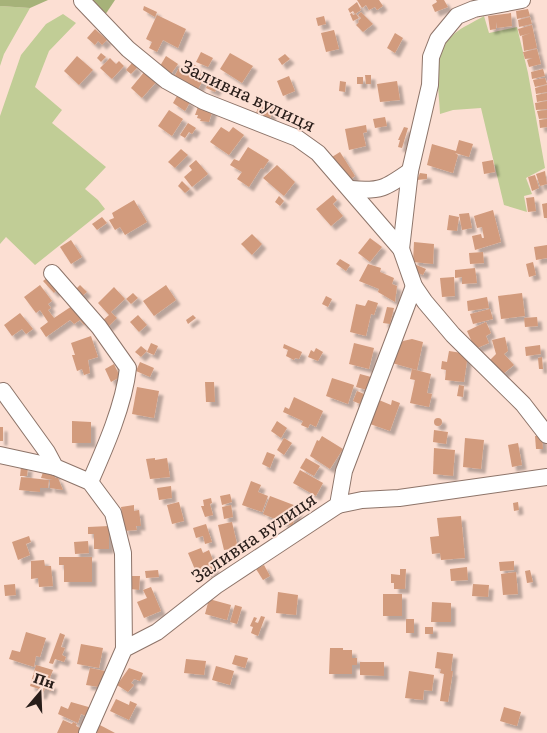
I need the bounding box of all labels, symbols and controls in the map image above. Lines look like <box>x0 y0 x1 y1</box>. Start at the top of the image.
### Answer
street label: Заливна вулиця <box>177 52 320 138</box>
street label: Заливна вулиця <box>185 485 321 589</box>
text: Пн <box>31 667 58 693</box>
north arrow <box>15 668 65 718</box>

